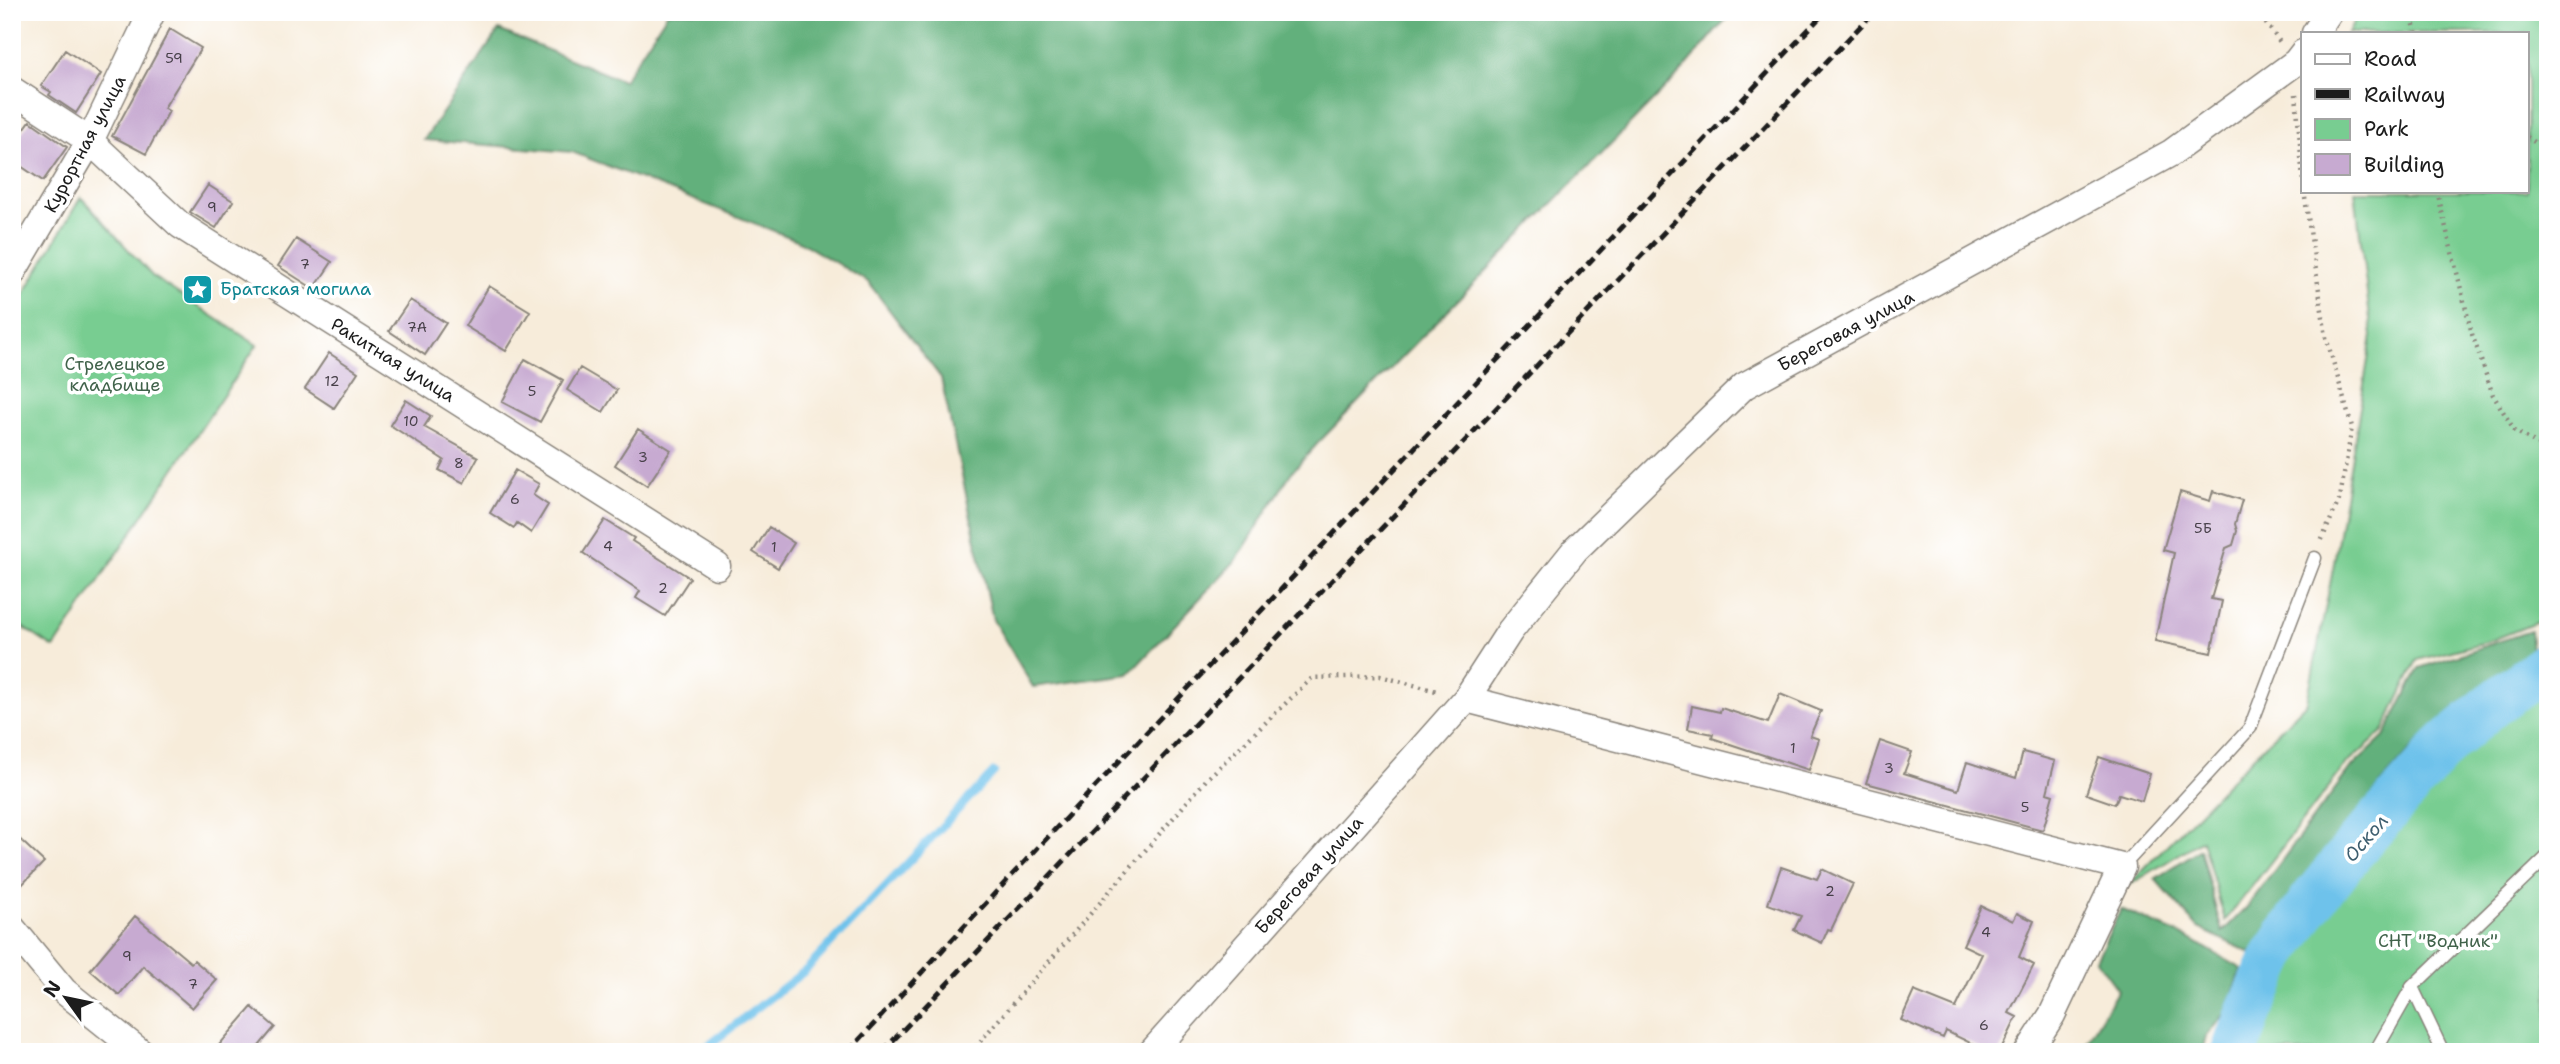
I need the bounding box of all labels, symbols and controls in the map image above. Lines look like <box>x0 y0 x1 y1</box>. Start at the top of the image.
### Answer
legend <box>2301 32 2528 192</box>
text: Road <box>2364 45 2417 73</box>
house number: 59 <box>165 49 183 67</box>
street label: Курортная улица <box>39 71 131 217</box>
text: Railway <box>2364 81 2446 109</box>
text: Park <box>2364 115 2409 143</box>
text: Building <box>2364 151 2444 179</box>
house number: 9 <box>207 198 217 216</box>
house number: 7 <box>300 255 310 273</box>
place icon: Братская могила <box>180 272 214 306</box>
place label: Братская могила <box>220 277 371 301</box>
street label: Береговая улица <box>1774 285 1918 377</box>
street label: Ракитная улица <box>326 312 460 408</box>
house number: 7А <box>407 318 427 336</box>
park label: Стрелецкое кладбище <box>65 352 165 397</box>
house number: 12 <box>325 372 339 390</box>
house number: 5 <box>528 382 536 400</box>
house number: 10 <box>403 412 419 430</box>
house number: 3 <box>638 448 648 466</box>
house number: 8 <box>454 454 464 472</box>
house number: 6 <box>510 490 520 508</box>
house number: 5Б <box>2194 519 2212 537</box>
house number: 4 <box>603 537 613 555</box>
house number: 1 <box>771 538 777 556</box>
house number: 2 <box>658 579 668 597</box>
house number: 1 <box>1790 739 1796 757</box>
house number: 3 <box>1884 759 1894 777</box>
house number: 5 <box>2021 798 2029 816</box>
water label: Оскол <box>2338 809 2394 867</box>
street label: Береговая улица <box>1250 811 1368 939</box>
house number: 2 <box>1825 882 1835 900</box>
house number: 4 <box>1981 923 1991 941</box>
park label: СНТ "Водник" <box>2378 929 2498 953</box>
house number: 9 <box>122 947 132 965</box>
north arrow <box>32 962 102 1032</box>
house number: 7 <box>188 975 198 993</box>
text: N <box>38 976 67 1002</box>
house number: 6 <box>1979 1016 1989 1034</box>

